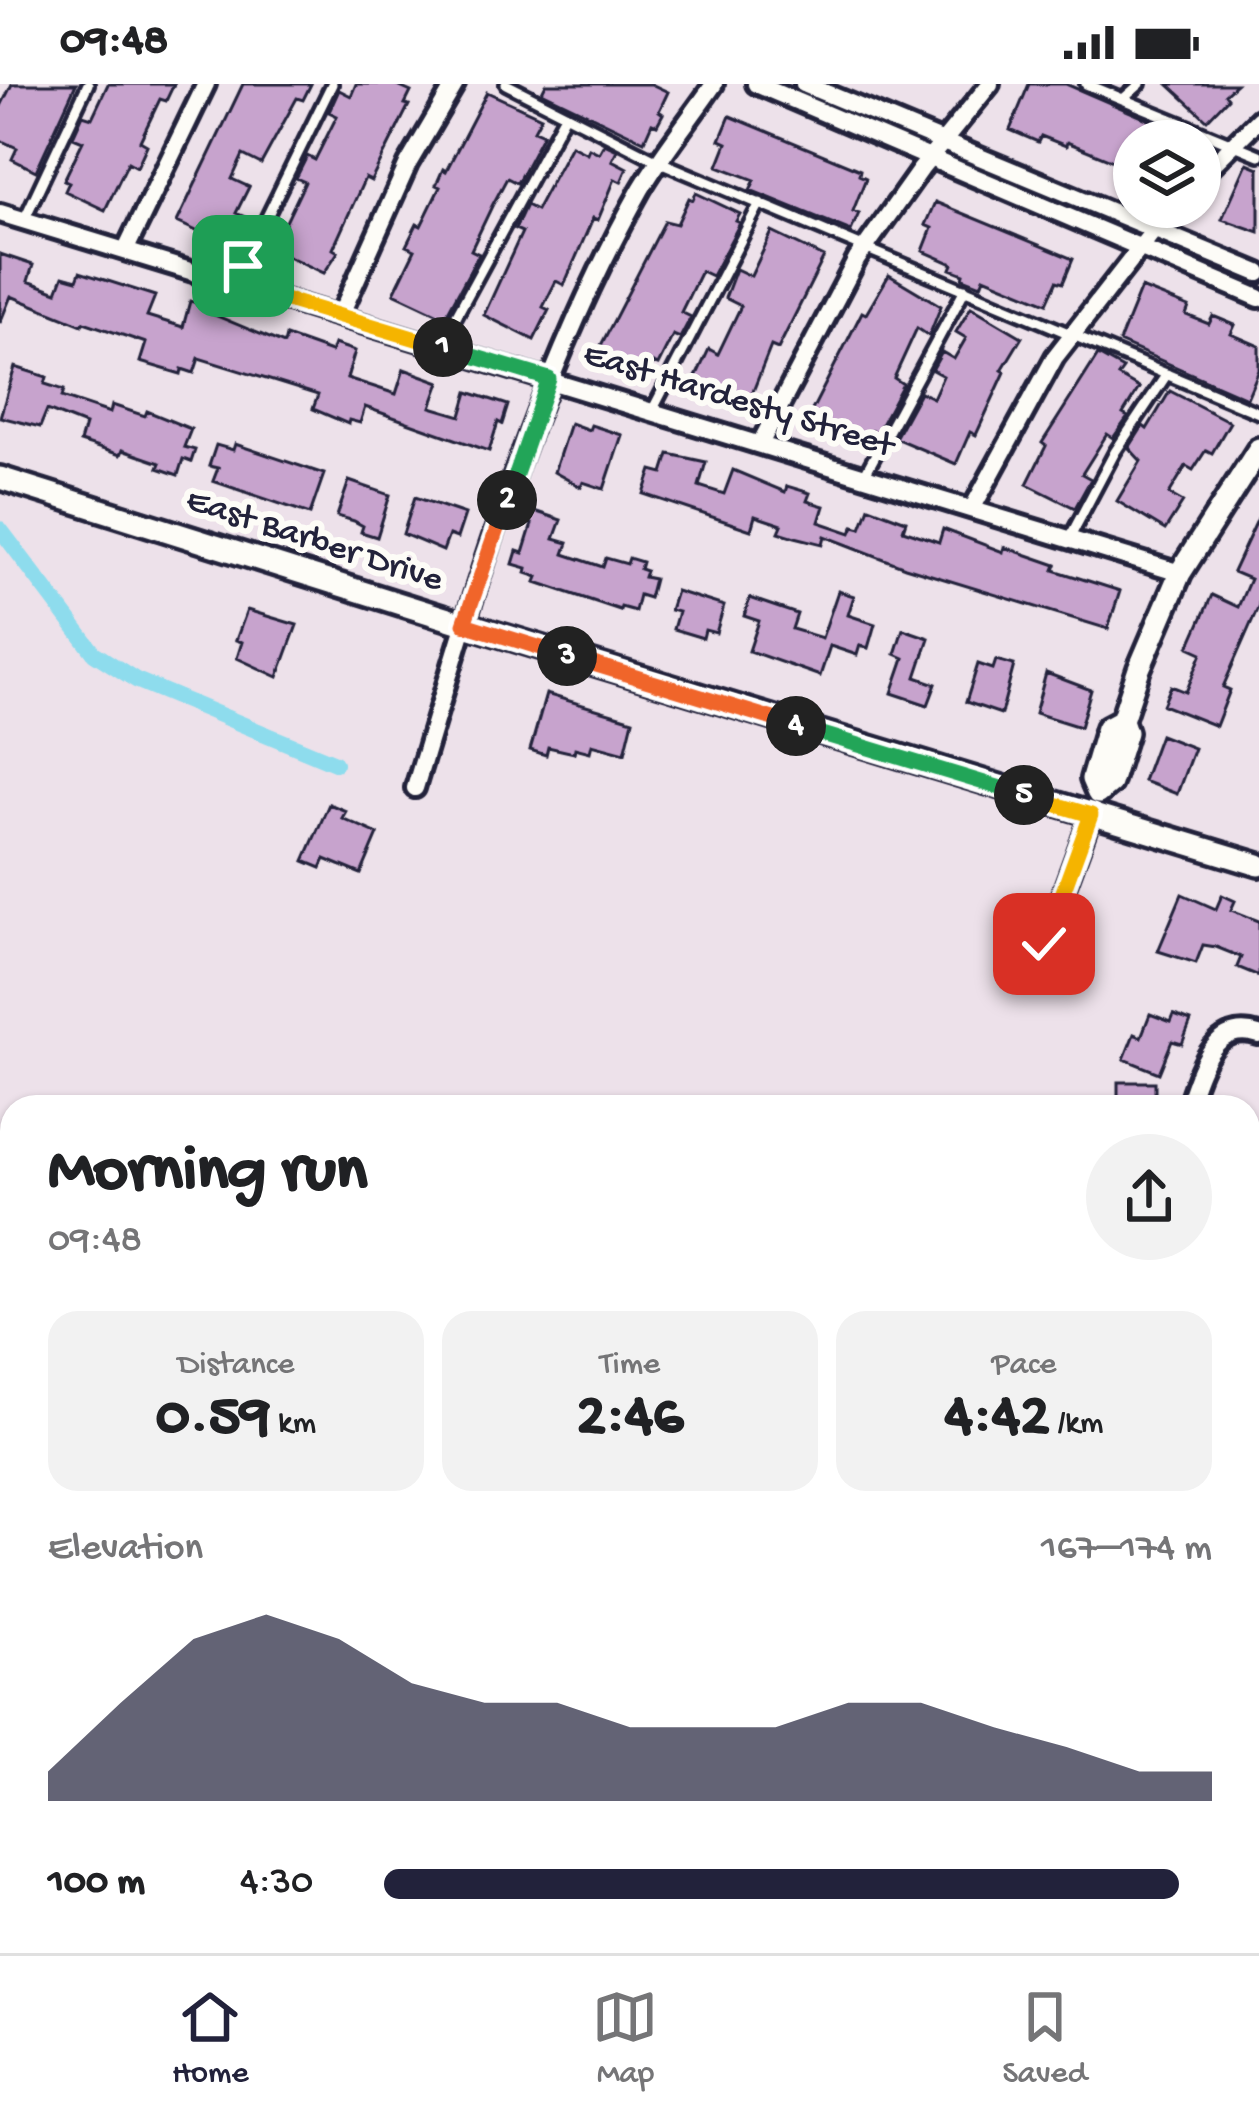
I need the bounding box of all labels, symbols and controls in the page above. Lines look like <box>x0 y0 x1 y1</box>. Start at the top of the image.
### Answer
text: 09:48 <box>60 16 168 69</box>
map controls <box>1113 120 1221 228</box>
button: layers <box>1113 120 1221 228</box>
pin <box>192 215 294 317</box>
icon: arrive <box>210 233 276 299</box>
pin: 1 <box>413 317 473 377</box>
text: 1 <box>436 328 450 366</box>
street label: East Hardesty Street <box>578 334 901 471</box>
pin: 2 <box>477 470 537 530</box>
street label: East Barber Drive <box>180 480 448 604</box>
text: 2 <box>499 481 515 519</box>
pin: 3 <box>537 626 597 686</box>
text: 3 <box>558 637 576 675</box>
pin: 4 <box>766 696 826 756</box>
text: 4 <box>788 707 804 745</box>
pin: 5 <box>994 765 1054 825</box>
text: 5 <box>1015 776 1033 814</box>
pin <box>993 893 1095 995</box>
icon: check <box>1011 911 1077 977</box>
button: share <box>1086 1134 1212 1260</box>
text: Morning run <box>48 1135 367 1213</box>
text: 09:48 <box>48 1219 142 1265</box>
text: Distance <box>178 1347 294 1385</box>
text: Time <box>600 1347 660 1385</box>
text: Pace <box>992 1347 1056 1385</box>
text: 0.59 <box>156 1385 270 1455</box>
text: 2:46 <box>576 1385 684 1455</box>
text: 4:42 <box>945 1385 1050 1455</box>
text: km <box>270 1406 316 1444</box>
text: /km <box>1050 1406 1103 1444</box>
text: Elevation <box>48 1527 203 1573</box>
text: 167–174 m <box>1041 1527 1212 1573</box>
text: 100 m <box>48 1861 145 1907</box>
text: 4:30 <box>240 1861 313 1907</box>
tab: Home <box>172 1984 248 2094</box>
tab: Map <box>592 1984 658 2094</box>
tab: Saved <box>1002 1984 1087 2094</box>

